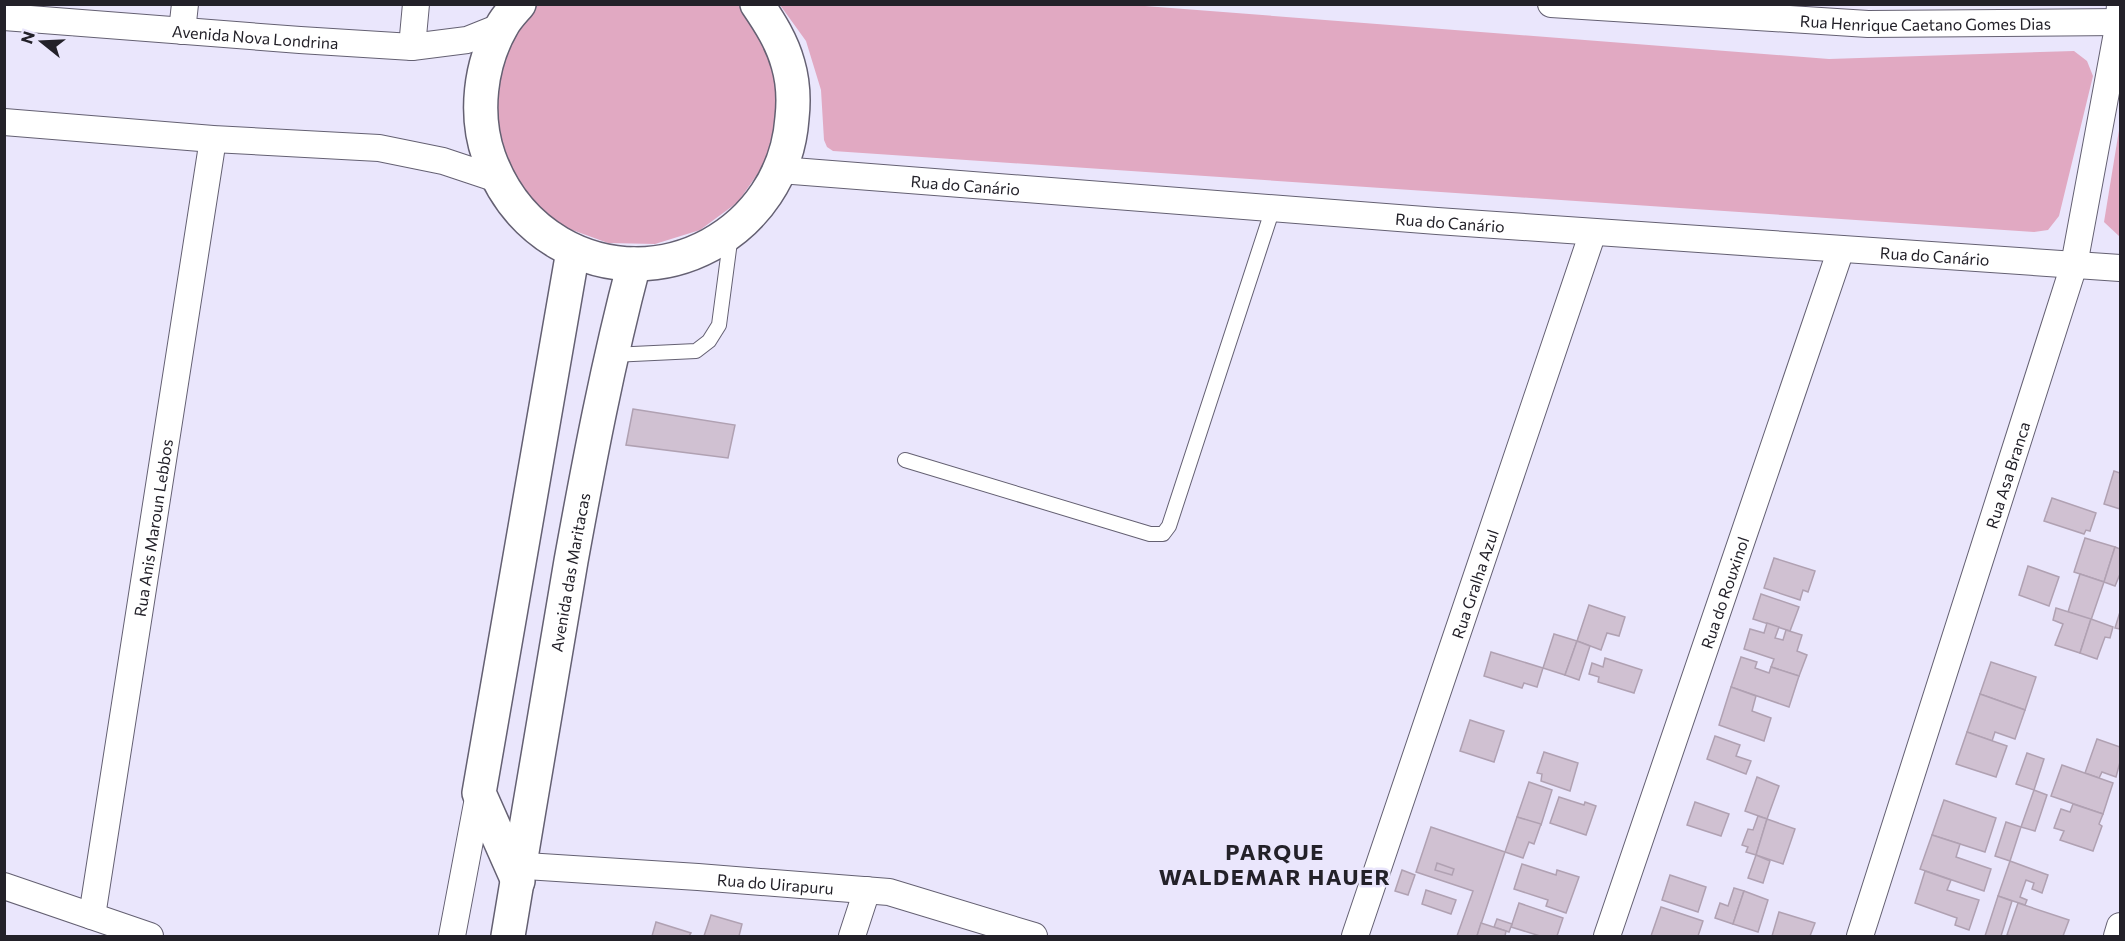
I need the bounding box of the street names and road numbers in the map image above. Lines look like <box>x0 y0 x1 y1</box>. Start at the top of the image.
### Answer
street label: Rua Henrique Caetano Gomes Dias <box>1799 10 2051 34</box>
street label: Avenida Nova Londrina <box>171 21 339 52</box>
street label: Rua do Canário <box>910 171 1021 198</box>
street label: Rua do Canário <box>1394 208 1505 235</box>
street label: Rua do Canário <box>1879 242 1990 269</box>
street label: Rua Asa Branca <box>1981 419 2033 531</box>
street label: Rua Anis Maroun Lebbos <box>129 438 176 618</box>
street label: Avenida das Maritacas <box>546 491 593 653</box>
street label: Rua Gralha Azul <box>1447 527 1501 641</box>
street label: Rua do Rouxinol <box>1696 534 1752 651</box>
street label: Rua do Uirapuru <box>716 869 834 897</box>

